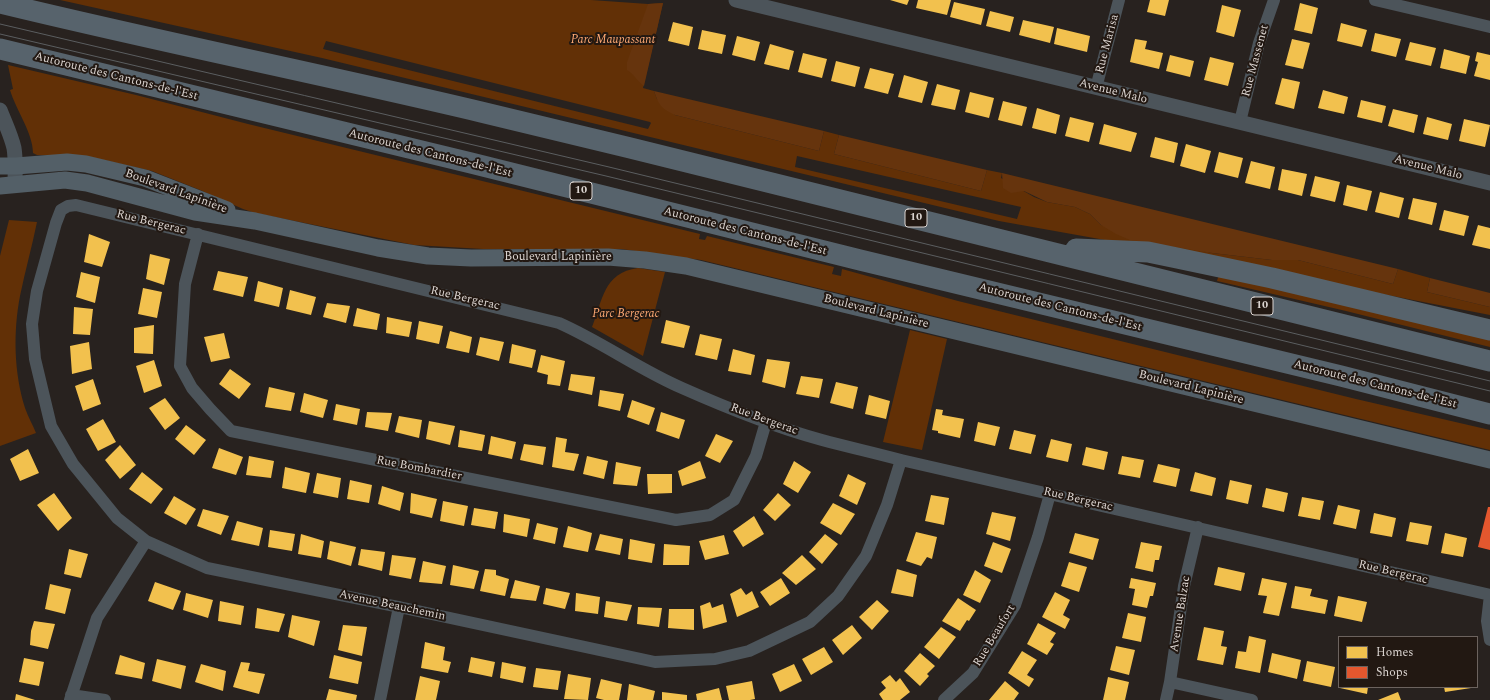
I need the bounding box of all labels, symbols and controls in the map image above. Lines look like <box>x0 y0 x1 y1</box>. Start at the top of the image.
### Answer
street label: Rue Marisa <box>1093 13 1123 75</box>
street label: Rue Massenet <box>1239 23 1273 99</box>
park label: Parc Maupassant <box>571 34 655 48</box>
street label: Autoroute des Cantons-de-l'Est <box>33 50 199 104</box>
street label: Avenue Malo <box>1077 77 1149 107</box>
street label: Autoroute des Cantons-de-l'Est <box>347 127 513 181</box>
street label: Avenue Malo <box>1392 153 1464 183</box>
street label: Boulevard Lapinière <box>123 167 229 217</box>
road number: 10 <box>570 182 592 200</box>
street label: Autoroute des Cantons-de-l'Est <box>662 205 828 259</box>
street label: Rue Bergerac <box>115 207 187 239</box>
road number: 10 <box>905 209 927 227</box>
street label: Boulevard Lapinière <box>504 251 612 265</box>
street label: Autoroute des Cantons-de-l'Est <box>977 281 1143 335</box>
street label: Rue Bergerac <box>429 284 501 314</box>
street label: Boulevard Lapinière <box>822 292 930 332</box>
road number: 10 <box>1251 297 1273 315</box>
park label: Parc Bergerac <box>592 308 660 322</box>
street label: Autoroute des Cantons-de-l'Est <box>1292 358 1458 412</box>
street label: Boulevard Lapinière <box>1137 368 1245 408</box>
street label: Rue Bergerac <box>728 401 800 439</box>
street label: Rue Bombardier <box>375 454 463 484</box>
street label: Rue Bergerac <box>1042 485 1114 515</box>
street label: Rue Bergerac <box>1357 558 1429 588</box>
street label: Avenue Balzac <box>1168 575 1194 653</box>
street label: Avenue Beauchemin <box>337 588 447 624</box>
street label: Rue Beaufort <box>971 602 1019 670</box>
legend <box>1338 636 1478 688</box>
text: Homes <box>1376 643 1414 662</box>
text: Shops <box>1376 663 1408 682</box>

